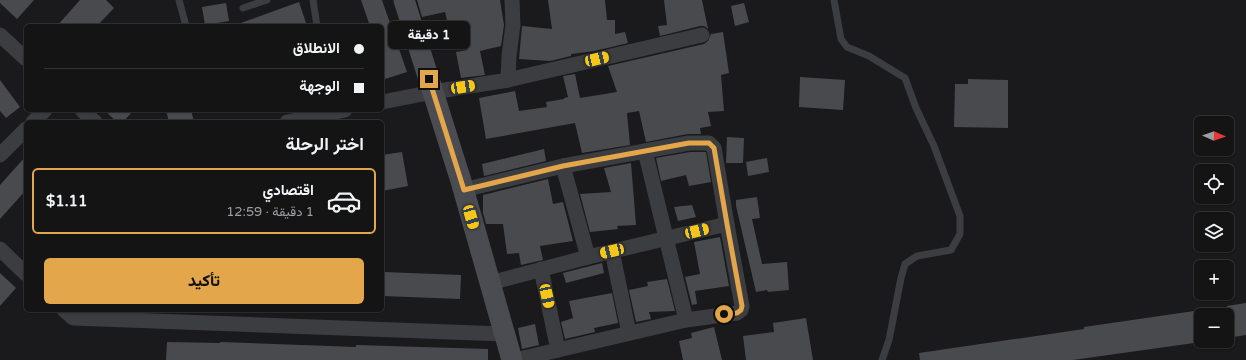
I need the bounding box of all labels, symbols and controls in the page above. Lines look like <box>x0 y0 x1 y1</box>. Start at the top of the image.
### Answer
callout: 1 دقيقة <box>388 21 470 49</box>
text: 1 دقيقة <box>408 27 450 43</box>
text: الانطلاق <box>293 39 340 57</box>
car <box>584 50 610 68</box>
route end <box>420 70 438 88</box>
text: الوجهة <box>299 77 340 95</box>
car <box>450 79 476 95</box>
north arrow <box>1194 116 1234 156</box>
map controls <box>1194 116 1234 348</box>
text: اختر الرحلة <box>286 133 364 155</box>
button: locate <box>1194 164 1234 204</box>
text: اقتصادي <box>262 181 314 199</box>
icon: car <box>326 183 362 219</box>
text: $1.11 <box>46 192 87 210</box>
text: 1 دقيقة · 12:59 <box>226 204 314 220</box>
car <box>462 204 480 230</box>
button: layers <box>1194 212 1234 252</box>
car <box>684 222 710 240</box>
car <box>599 242 625 260</box>
button: تأكيد <box>44 258 364 304</box>
button: + <box>1194 260 1234 300</box>
car <box>539 283 555 309</box>
route start <box>715 305 733 323</box>
button: − <box>1194 308 1234 348</box>

